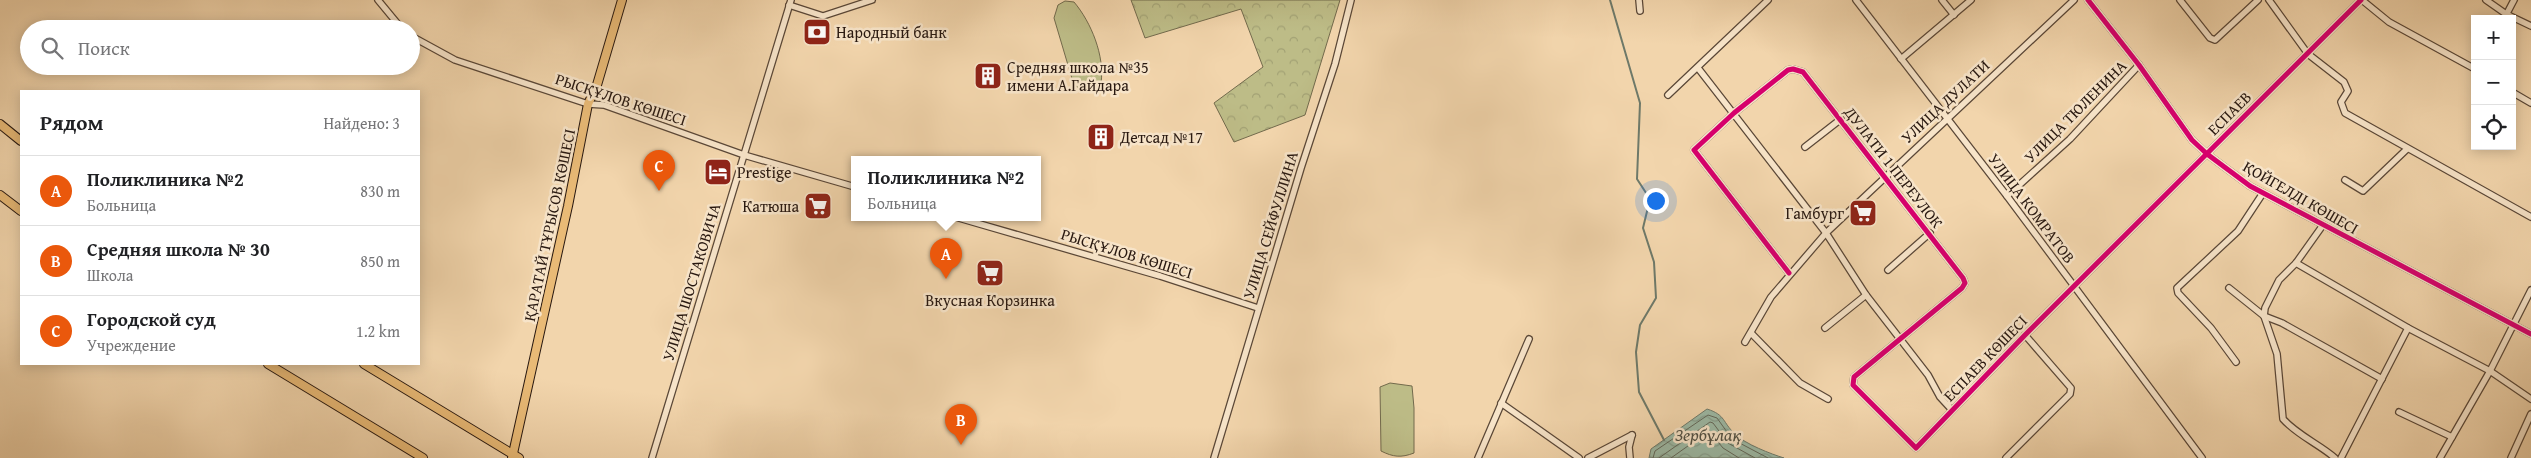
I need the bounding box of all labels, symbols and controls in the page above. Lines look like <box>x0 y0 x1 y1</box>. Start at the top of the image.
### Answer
map controls <box>2471 15 2516 150</box>
button: + <box>2471 15 2516 60</box>
bank icon: Народный банк <box>802 17 832 47</box>
search box <box>20 20 420 75</box>
place label: Народный банк <box>836 20 947 44</box>
icon: search <box>38 34 66 62</box>
text: Поиск <box>78 34 130 62</box>
street label: УЛИЦА ДУЛАТИ <box>1895 53 1995 149</box>
street label: УЛИЦА ТЮЛЕНИНА <box>2018 54 2132 168</box>
place label: Средняя школа №35 имени А.Гайдара <box>1007 55 1149 97</box>
button: − <box>2471 60 2516 105</box>
building icon: Средняя школа №35 имени А.Гайдара <box>973 61 1003 91</box>
street label: РЫСҚҰЛОВ КӨШЕСІ <box>552 66 690 132</box>
street label: ЕСПАЕВ <box>2201 85 2257 141</box>
street label: ДУЛАТИ 1 ПЕРЕУЛОК <box>1838 100 1949 233</box>
button: locate <box>2471 105 2516 150</box>
text: Рядом <box>40 107 103 138</box>
text: Найдено: 3 <box>323 111 400 135</box>
building icon: Детсад №17 <box>1086 122 1116 152</box>
place label: Детсад №17 <box>1119 125 1203 149</box>
street label: ҚАРАТАЙ ТҰРЫСОВ КӨШЕСІ <box>517 126 581 324</box>
street label: УЛИЦА СЕЙФУЛЛИНА <box>1236 148 1304 302</box>
street label: УЛИЦА КОМРАТОВ <box>1983 148 2081 268</box>
pin: C <box>643 150 675 191</box>
street label: ҚОЙГЕЛДІ КӨШЕСІ <box>2239 154 2363 240</box>
popup <box>851 156 1041 221</box>
hotel icon: Prestige <box>703 157 733 187</box>
place label: Prestige <box>737 160 791 184</box>
text: Поликлиника №2 <box>868 163 1024 191</box>
text: Поликлиника №2 <box>87 165 244 193</box>
text: A <box>51 179 61 203</box>
text: 830 m <box>360 179 400 203</box>
your location <box>1643 188 1669 214</box>
supermarket icon: Катюша <box>803 191 833 221</box>
text: Больница <box>868 191 937 215</box>
text: Больница <box>87 193 156 217</box>
place label: Катюша <box>743 194 799 218</box>
supermarket icon: Гамбург <box>1848 198 1878 228</box>
street label: УЛИЦА ШОСТАКОВИЧА <box>656 200 726 364</box>
place label: Гамбург <box>1785 201 1844 225</box>
street label: РЫСҚҰЛОВ КӨШЕСІ <box>1058 222 1196 284</box>
text: Средняя школа № 30 <box>87 235 270 263</box>
pin: A <box>930 238 962 279</box>
text: B <box>51 249 61 273</box>
text: 850 m <box>360 249 400 273</box>
supermarket icon: Вкусная Корзинка <box>975 258 1005 288</box>
text: Школа <box>87 263 133 287</box>
place label: Вкусная Корзинка <box>925 288 1055 312</box>
text: Городской суд <box>87 305 216 333</box>
street label: ЕСПАЕВ КӨШЕСІ <box>1937 309 2033 407</box>
text: C <box>51 319 61 343</box>
text: 1.2 km <box>356 319 400 343</box>
text: Учреждение <box>87 333 176 357</box>
pin: B <box>945 404 977 445</box>
water label: Зербұлақ <box>1675 421 1741 448</box>

